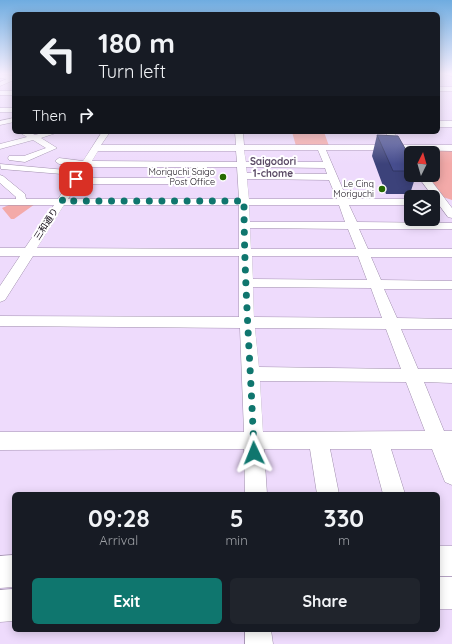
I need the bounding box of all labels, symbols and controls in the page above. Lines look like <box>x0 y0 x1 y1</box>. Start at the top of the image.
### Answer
text: 180 m <box>98 25 175 60</box>
icon: left <box>32 28 84 80</box>
text: Turn left <box>98 60 166 83</box>
icon: right <box>75 104 97 126</box>
text: Then <box>32 106 67 125</box>
north arrow <box>404 146 440 182</box>
map controls <box>404 146 440 226</box>
district label: Saigodori 1-chome <box>250 155 296 180</box>
pin <box>59 162 93 196</box>
place label: Moriguchi Saigo Post Office <box>149 166 215 187</box>
icon: arrive <box>65 168 87 190</box>
marker: Moriguchi Saigo Post Office <box>218 172 228 182</box>
place label: Le Cinq Moriguchi <box>333 178 374 199</box>
marker: Le Cinq Moriguchi <box>377 184 387 194</box>
button: layers <box>404 190 440 226</box>
street label: 三和通り <box>31 206 60 242</box>
position arrow <box>233 432 275 474</box>
text: 09:28 <box>88 503 150 533</box>
text: 5 <box>230 503 244 533</box>
text: 330 <box>324 503 364 533</box>
text: Arrival <box>99 532 138 548</box>
text: min <box>226 532 248 548</box>
text: m <box>338 532 350 548</box>
button: Exit <box>32 578 222 624</box>
button: Share <box>230 578 420 624</box>

